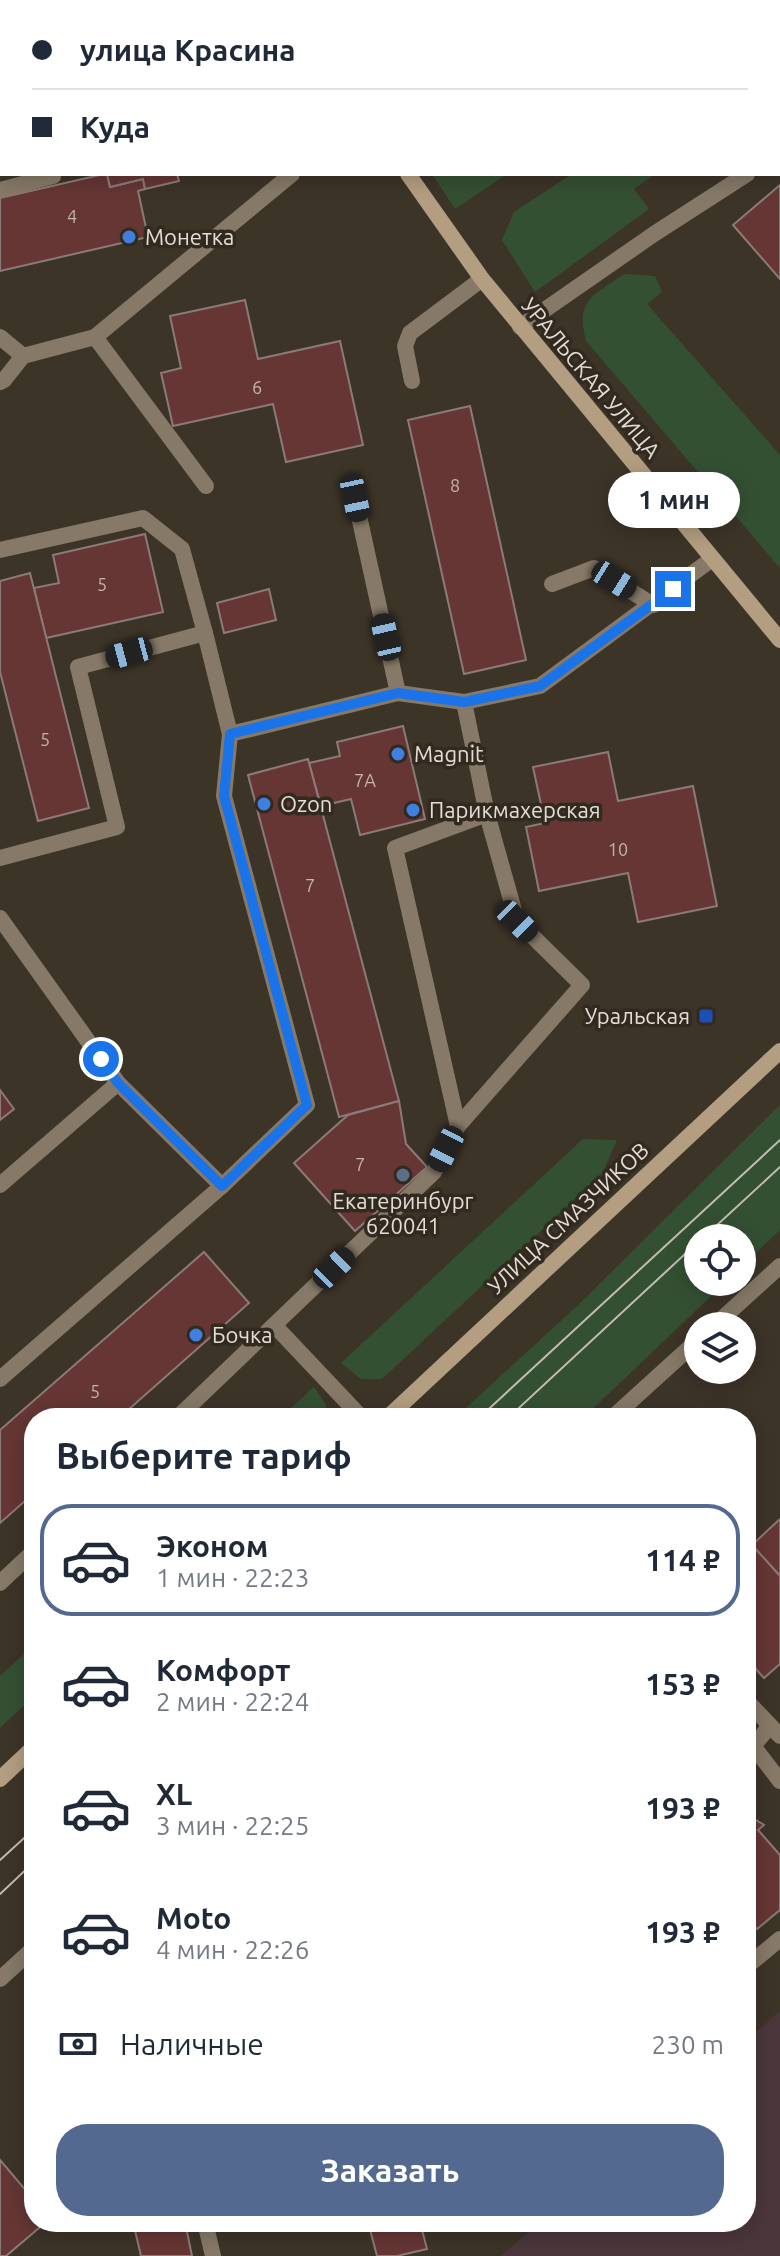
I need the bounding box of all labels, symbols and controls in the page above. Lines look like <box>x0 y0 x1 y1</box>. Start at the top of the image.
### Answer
text: улица Красина <box>80 33 296 67</box>
text: Куда <box>80 110 150 144</box>
house number: 4 <box>67 206 77 226</box>
place label: Монетка <box>145 224 234 249</box>
marker: Монетка <box>120 228 138 246</box>
street label: УРАЛЬСКАЯ УЛИЦА <box>517 293 666 463</box>
house number: 6 <box>252 377 262 397</box>
car <box>338 472 372 524</box>
callout: 1 мин <box>607 473 739 529</box>
house number: 8 <box>450 475 460 495</box>
text: 1 мин <box>638 485 710 514</box>
car <box>587 557 641 603</box>
route end <box>655 571 691 607</box>
house number: 5 <box>97 574 107 594</box>
car <box>369 611 403 663</box>
car <box>103 635 155 671</box>
house number: 5 <box>40 729 50 749</box>
place label: Magnit <box>414 741 484 766</box>
marker: Magnit <box>389 745 407 763</box>
house number: 7А <box>354 770 376 790</box>
place label: Ozon <box>280 791 332 816</box>
marker: Ozon <box>255 795 273 813</box>
place label: Парикмахерская <box>429 797 601 822</box>
marker: Парикмахерская <box>404 801 422 819</box>
house number: 10 <box>608 839 628 859</box>
house number: 7 <box>305 875 315 895</box>
car <box>492 896 542 946</box>
place label: Уральская <box>585 1003 690 1028</box>
marker: Уральская <box>697 1007 715 1025</box>
route start <box>83 1041 119 1077</box>
car <box>424 1122 468 1176</box>
street label: УЛИЦА СМАЗЧИКОВ <box>482 1137 653 1298</box>
house number: 7 <box>355 1154 365 1174</box>
marker: Екатеринбург 620041 <box>394 1166 412 1184</box>
place label: Екатеринбург 620041 <box>333 1188 474 1238</box>
map controls <box>684 1224 756 1384</box>
button: locate <box>684 1224 756 1296</box>
car <box>308 1243 360 1293</box>
button: layers <box>684 1312 756 1384</box>
place label: Бочка <box>212 1322 273 1347</box>
marker: Бочка <box>187 1326 205 1344</box>
house number: 5 <box>90 1381 100 1401</box>
text: Выберите тариф <box>56 1435 352 1476</box>
icon: car <box>60 1524 132 1596</box>
text: Эконом <box>156 1529 268 1563</box>
text: 114 ₽ <box>645 1543 720 1577</box>
text: 1 мин · 22:23 <box>156 1563 309 1592</box>
icon: car <box>60 1648 132 1720</box>
text: Комфорт <box>156 1653 290 1687</box>
text: 153 ₽ <box>645 1667 720 1701</box>
text: 2 мин · 22:24 <box>156 1687 309 1716</box>
icon: car <box>60 1772 132 1844</box>
text: XL <box>156 1777 192 1811</box>
text: 193 ₽ <box>645 1791 720 1825</box>
text: 3 мин · 22:25 <box>156 1811 309 1840</box>
icon: car <box>60 1896 132 1968</box>
text: Moto <box>156 1901 231 1935</box>
text: 193 ₽ <box>645 1915 720 1949</box>
text: 4 мин · 22:26 <box>156 1935 309 1964</box>
icon: cash <box>56 2022 100 2066</box>
text: Наличные <box>120 2027 264 2061</box>
text: 230 m <box>652 2030 724 2059</box>
button: Заказать <box>56 2124 724 2216</box>

